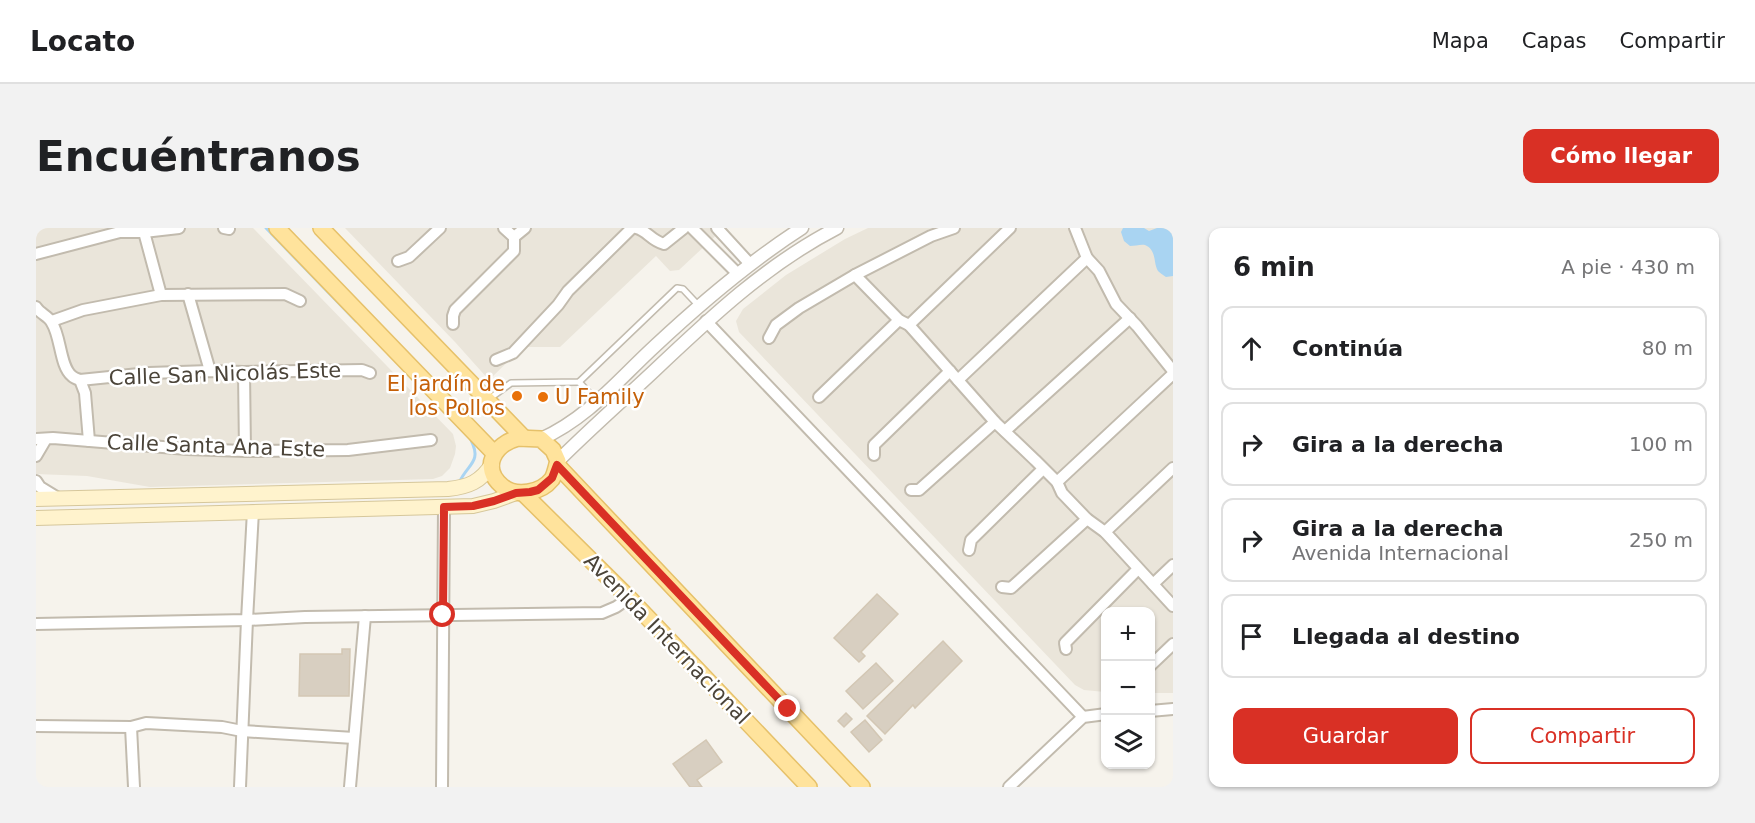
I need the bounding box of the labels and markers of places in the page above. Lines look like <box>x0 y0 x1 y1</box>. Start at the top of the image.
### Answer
place label: El jardín de los Pollos <box>387 372 505 420</box>
place label: U Family <box>555 385 645 409</box>
marker: El jardín de los Pollos <box>510 389 524 403</box>
marker: U Family <box>536 390 550 404</box>

